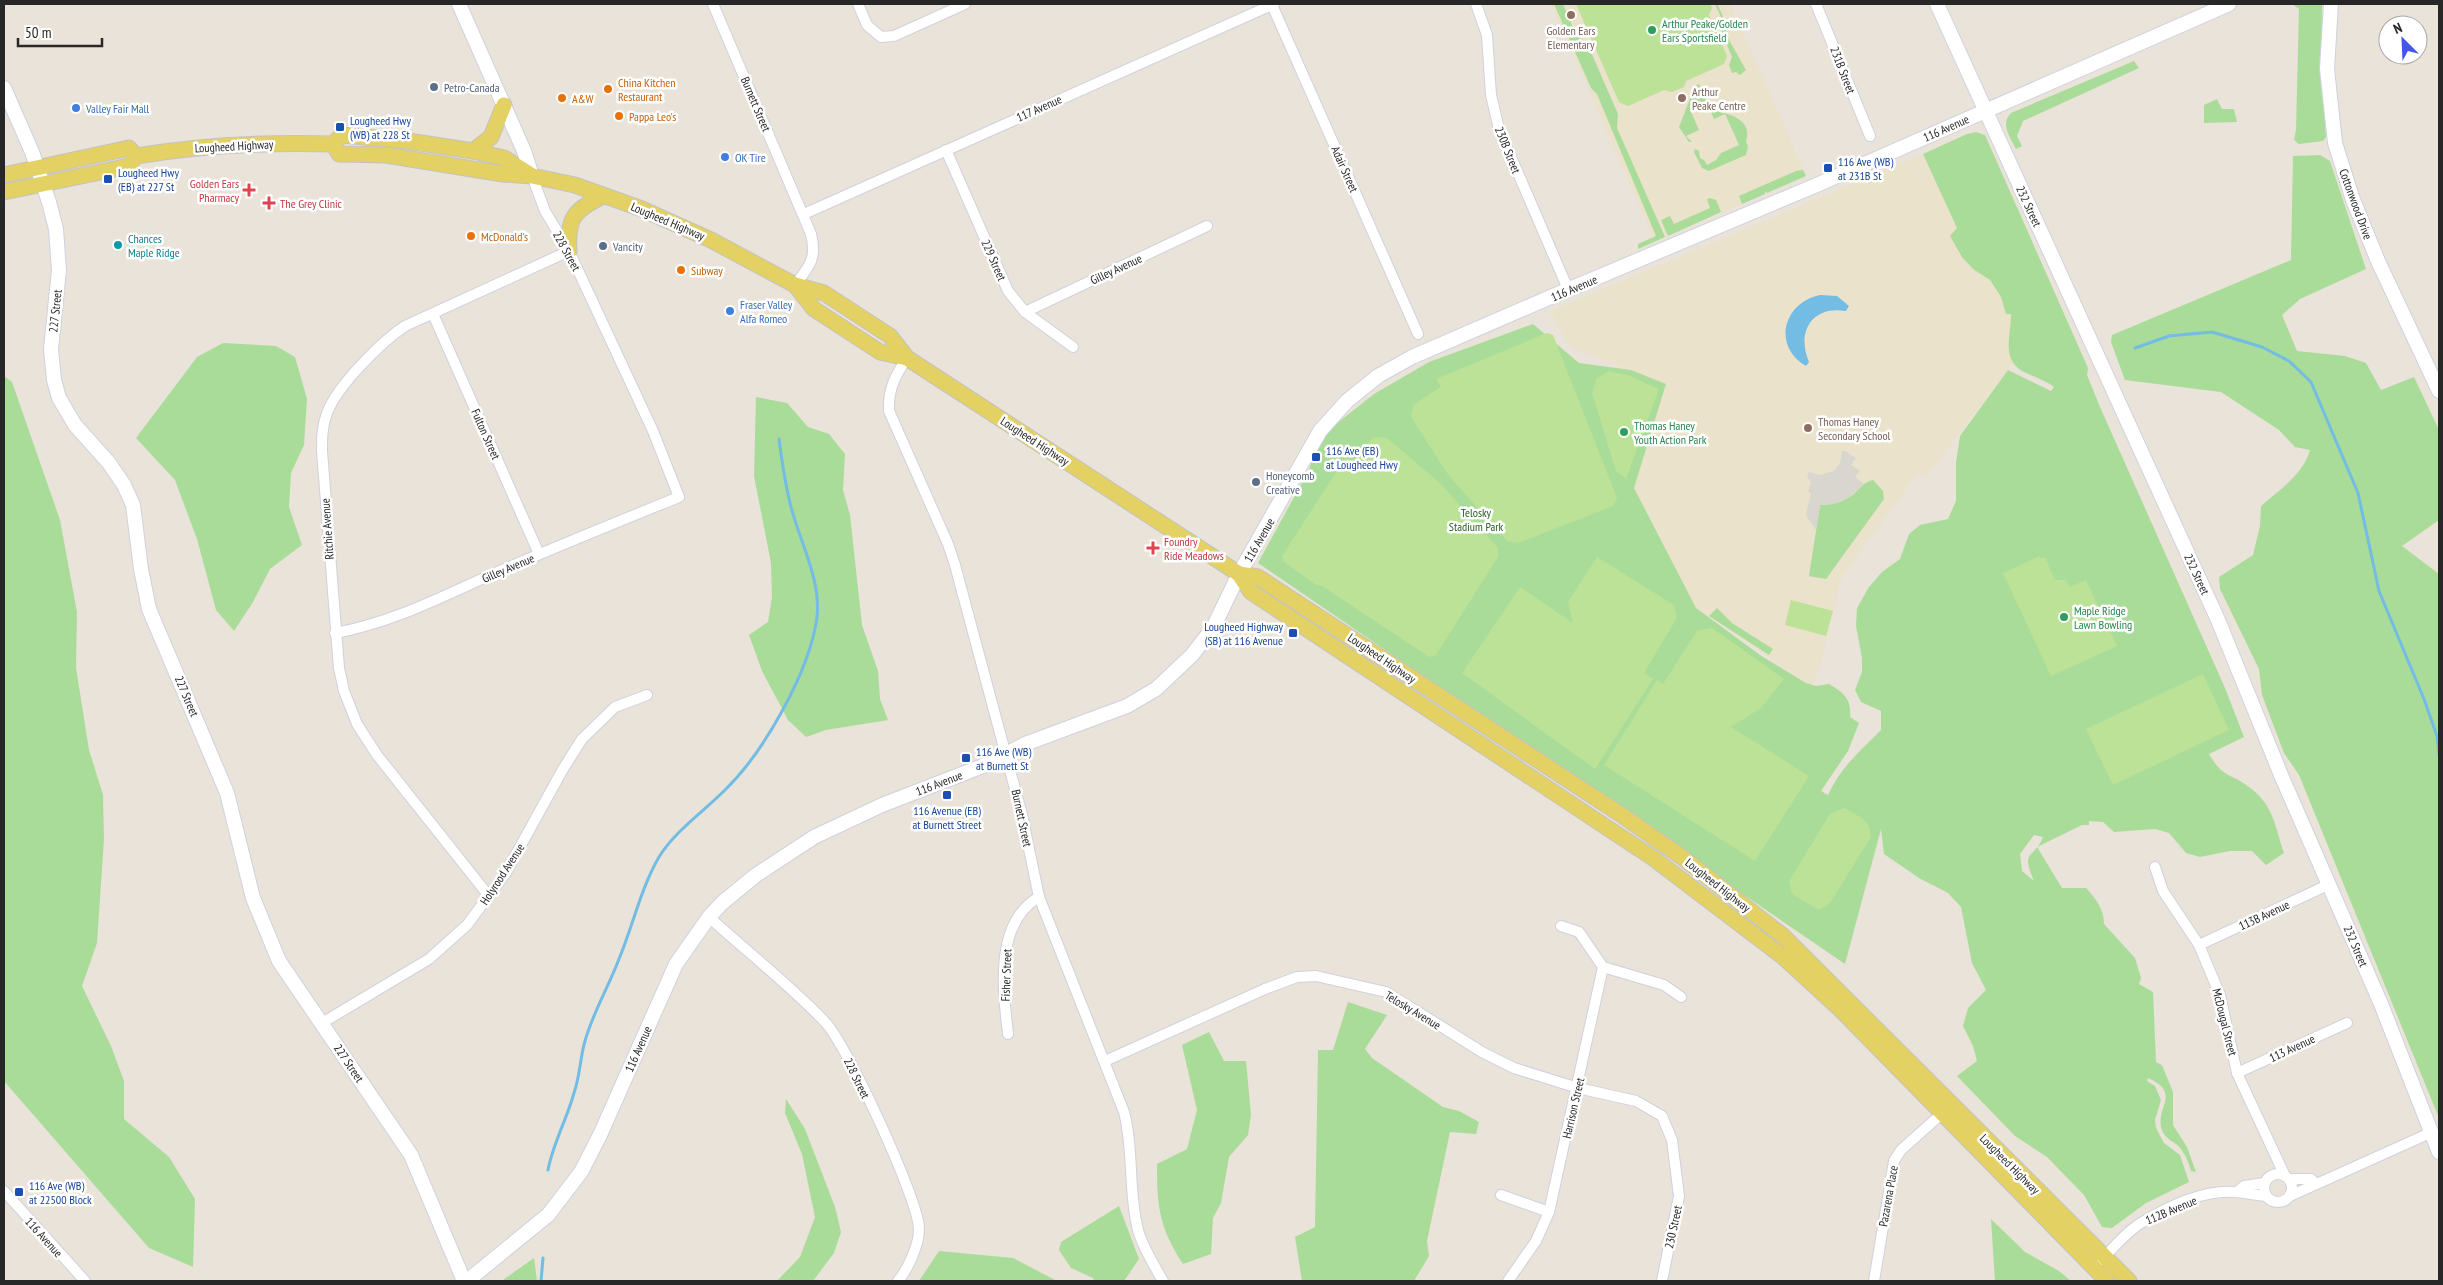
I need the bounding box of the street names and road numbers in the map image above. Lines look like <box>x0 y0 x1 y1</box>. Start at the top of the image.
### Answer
street label: 231B Street <box>1827 44 1859 96</box>
street label: Burnett Street <box>738 74 775 134</box>
street label: 117 Avenue <box>1014 91 1064 125</box>
street label: 116 Avenue <box>1921 111 1971 145</box>
street label: 230B Street <box>1492 124 1524 176</box>
street label: Lougheed Highway <box>194 136 274 156</box>
street label: Adair Street <box>1328 144 1362 195</box>
street label: Cottonwood Drive <box>2336 167 2376 241</box>
street label: 232 Street <box>2013 183 2045 230</box>
street label: Lougheed Highway <box>629 199 708 243</box>
street label: 228 Street <box>550 228 584 274</box>
street label: 229 Street <box>978 237 1010 284</box>
street label: Gilley Avenue <box>1088 250 1144 288</box>
street label: 116 Avenue <box>1549 272 1599 304</box>
street label: 227 Street <box>45 288 65 333</box>
street label: Fulton Street <box>468 406 504 462</box>
street label: Lougheed Highway <box>998 413 1073 469</box>
street label: Ritchie Avenue <box>317 498 337 560</box>
street label: 116 Avenue <box>1240 515 1278 565</box>
street label: Gilley Avenue <box>479 550 537 586</box>
street label: 232 Street <box>2181 551 2213 598</box>
street label: Lougheed Highway <box>1345 630 1419 687</box>
street label: 227 Street <box>172 673 203 719</box>
street label: 116 Avenue <box>914 767 964 799</box>
street label: Burnett Street <box>1009 788 1036 849</box>
street label: Holyrood Avenue <box>477 840 527 908</box>
street label: Lougheed Highway <box>1682 855 1754 915</box>
street label: 113B Avenue <box>2236 897 2292 933</box>
street label: 232 Street <box>2341 923 2372 970</box>
street label: Fisher Street <box>998 948 1014 1002</box>
street label: Telosky Avenue <box>1382 987 1444 1033</box>
street label: McDougal Street <box>2209 987 2241 1058</box>
street label: 116 Avenue <box>621 1024 655 1074</box>
street label: 113 Avenue <box>2267 1031 2317 1065</box>
street label: 227 Street <box>331 1041 368 1086</box>
street label: 228 Street <box>841 1055 874 1101</box>
street label: Harrison Street <box>1559 1075 1587 1140</box>
street label: Lougheed Highway <box>1977 1131 2043 1197</box>
street label: Pazarena Place <box>1875 1164 1901 1228</box>
street label: 112B Avenue <box>2143 1192 2199 1228</box>
street label: 230 Street <box>1661 1203 1685 1250</box>
street label: 116 Avenue <box>22 1214 66 1260</box>

